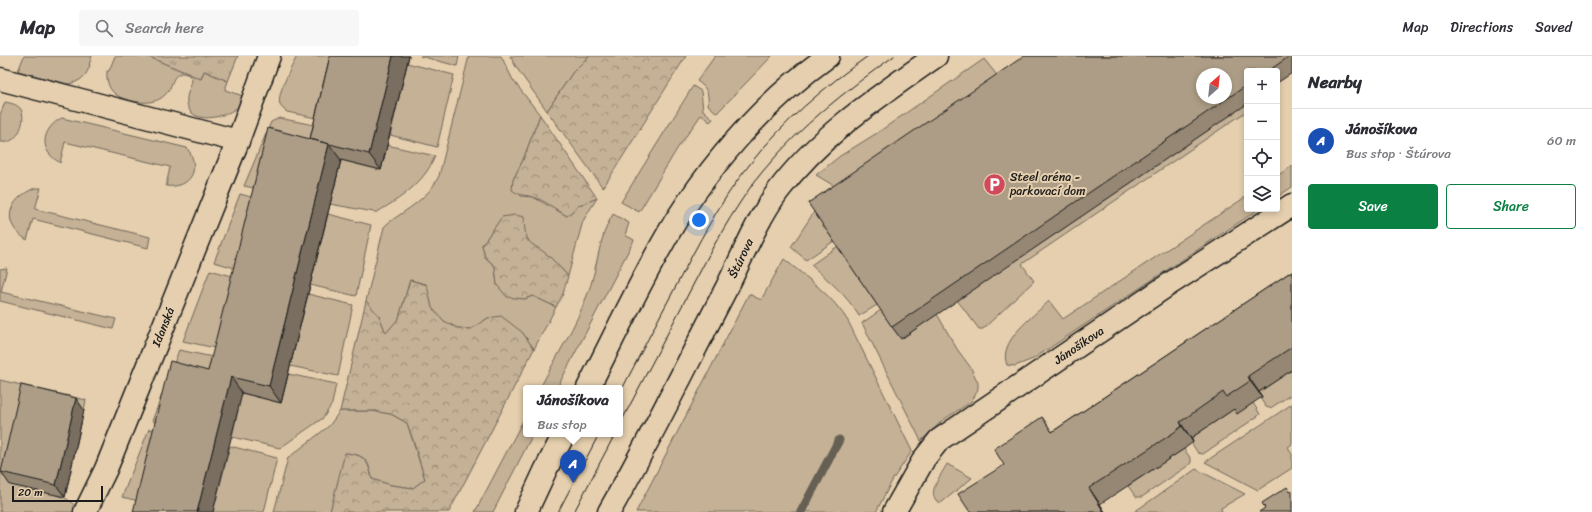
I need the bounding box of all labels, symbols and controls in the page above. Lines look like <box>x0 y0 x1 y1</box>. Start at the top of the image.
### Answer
search box <box>79 10 359 46</box>
text: Map <box>20 11 55 44</box>
text: Search here <box>125 15 204 41</box>
text: Map <box>1402 15 1428 40</box>
text: Directions <box>1450 15 1513 40</box>
text: Saved <box>1535 15 1572 40</box>
icon: search <box>93 17 115 39</box>
text: Nearby <box>1308 67 1362 97</box>
north arrow <box>1196 68 1232 104</box>
map controls <box>1244 68 1280 212</box>
button: + <box>1244 68 1280 104</box>
button: − <box>1244 104 1280 140</box>
text: Jánošíkova <box>1346 116 1417 142</box>
text: A <box>1317 129 1325 152</box>
text: 60 m <box>1547 129 1576 152</box>
button: locate <box>1244 140 1280 176</box>
text: Bus stop · Štúrova <box>1346 142 1451 165</box>
place label: Steel aréna - parkovací dom <box>1009 166 1085 202</box>
parking icon: Steel aréna - parkovací dom <box>982 171 1008 197</box>
button: layers <box>1244 176 1280 212</box>
button: Save <box>1308 184 1438 229</box>
button: Share <box>1446 184 1576 229</box>
your location <box>689 210 709 230</box>
street label: Štúrova <box>722 234 760 282</box>
street label: Idanská <box>145 304 181 351</box>
street label: Jánošíkova <box>1048 320 1109 371</box>
popup <box>523 385 623 437</box>
text: Jánošíkova <box>537 387 609 413</box>
text: Bus stop <box>537 413 587 436</box>
pin: A <box>560 450 586 483</box>
text: 20 m <box>18 483 43 502</box>
scale bar <box>12 484 103 503</box>

